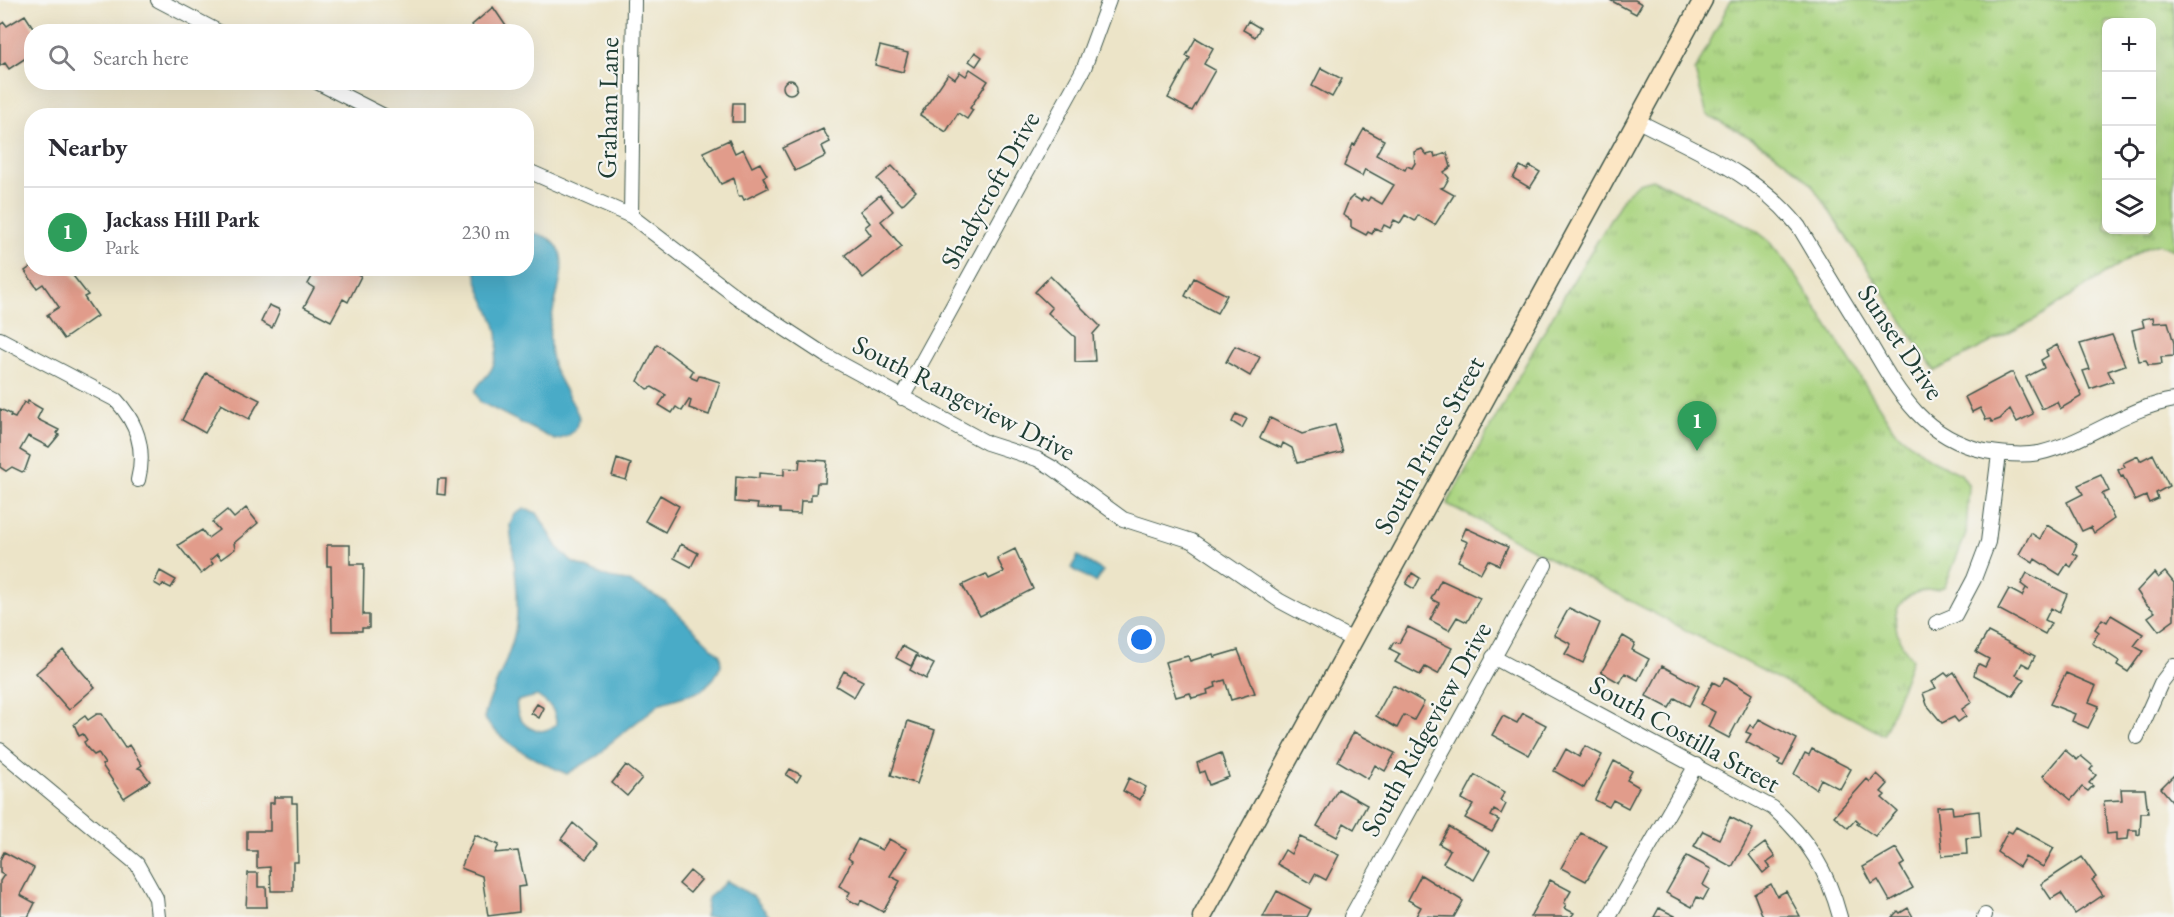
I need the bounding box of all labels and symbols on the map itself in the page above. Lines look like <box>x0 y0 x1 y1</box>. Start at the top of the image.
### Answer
street label: Graham Lane <box>589 37 626 179</box>
street label: Shadycroft Drive <box>932 105 1047 275</box>
street label: Sunset Drive <box>1850 277 1953 406</box>
street label: South Rangeview Drive <box>847 326 1081 469</box>
street label: South Prince Street <box>1365 349 1492 540</box>
pin: 1 <box>1678 402 1716 451</box>
street label: South Ridgeview Drive <box>1352 615 1499 842</box>
your location <box>1127 625 1156 654</box>
street label: South Costilla Street <box>1584 667 1787 801</box>

